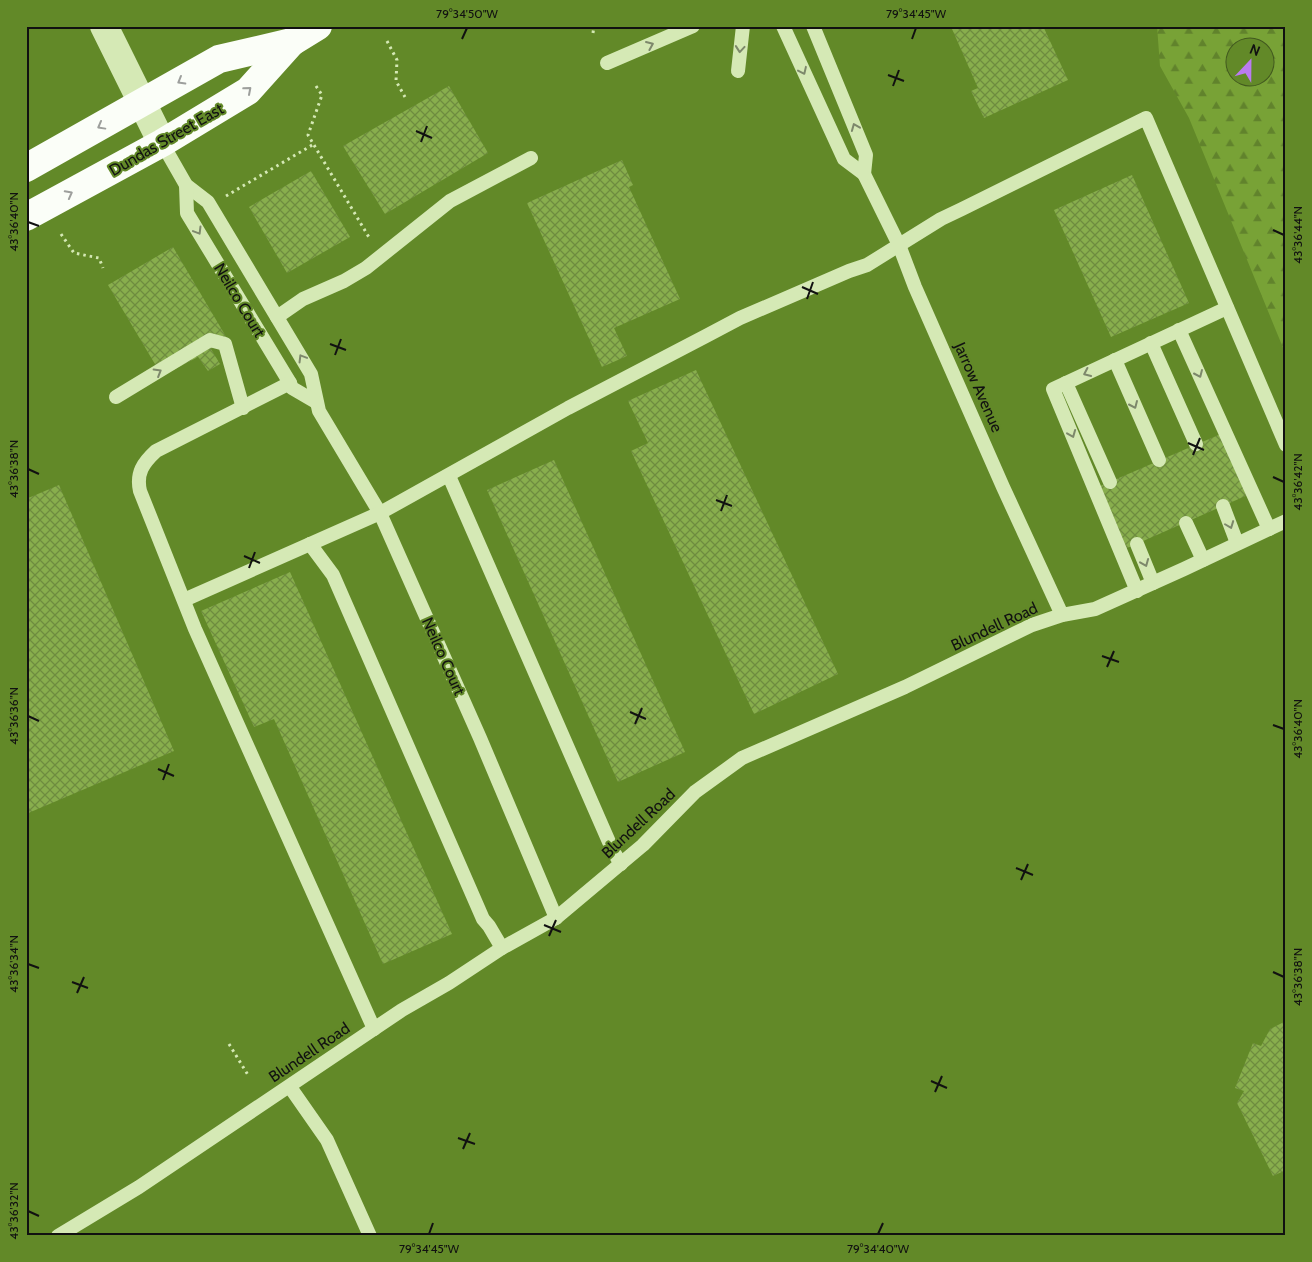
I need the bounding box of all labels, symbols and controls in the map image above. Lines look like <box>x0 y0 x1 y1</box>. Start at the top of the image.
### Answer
text: 79°34'50"W <box>436 6 499 21</box>
text: 79°34'45"W <box>886 6 947 21</box>
north arrow <box>1224 38 1274 88</box>
one-way arrow <box>645 40 654 51</box>
text: N <box>1247 40 1263 60</box>
one-way arrow <box>735 45 746 53</box>
one-way arrow <box>797 66 807 75</box>
one-way arrow <box>177 75 186 85</box>
one-way arrow <box>242 86 251 95</box>
street label: Dundas Street East <box>106 99 227 180</box>
one-way arrow <box>97 120 106 130</box>
one-way arrow <box>850 123 861 132</box>
one-way arrow <box>64 190 73 200</box>
text: 43°36'40"N <box>6 192 21 252</box>
text: 43°36'44"N <box>1290 206 1305 264</box>
one-way arrow <box>192 225 202 234</box>
street label: Neilco Court <box>210 260 269 341</box>
street label: Jarrow Avenue <box>950 338 1007 435</box>
one-way arrow <box>298 354 308 363</box>
one-way arrow <box>1083 367 1092 377</box>
one-way arrow <box>152 368 161 378</box>
one-way arrow <box>1193 369 1204 378</box>
one-way arrow <box>1128 400 1139 409</box>
one-way arrow <box>1065 429 1076 438</box>
text: 43°36'38"N <box>6 440 21 498</box>
text: 43°36'42"N <box>1290 453 1305 511</box>
one-way arrow <box>1224 520 1234 529</box>
one-way arrow <box>1139 558 1149 567</box>
street label: Blundell Road <box>948 598 1041 655</box>
street label: Neilco Court <box>418 614 469 699</box>
text: 43°36'36"N <box>6 687 21 745</box>
text: 43°36'40"N <box>1290 699 1305 759</box>
street label: Blundell Road <box>598 785 679 862</box>
text: 43°36'34"N <box>6 935 21 993</box>
text: 43°36'38"N <box>1290 948 1305 1006</box>
street label: Blundell Road <box>265 1018 353 1086</box>
text: 43°36'32"N <box>6 1182 21 1240</box>
text: 79°34'45"W <box>399 1241 460 1256</box>
text: 79°34'40"W <box>847 1241 910 1256</box>

